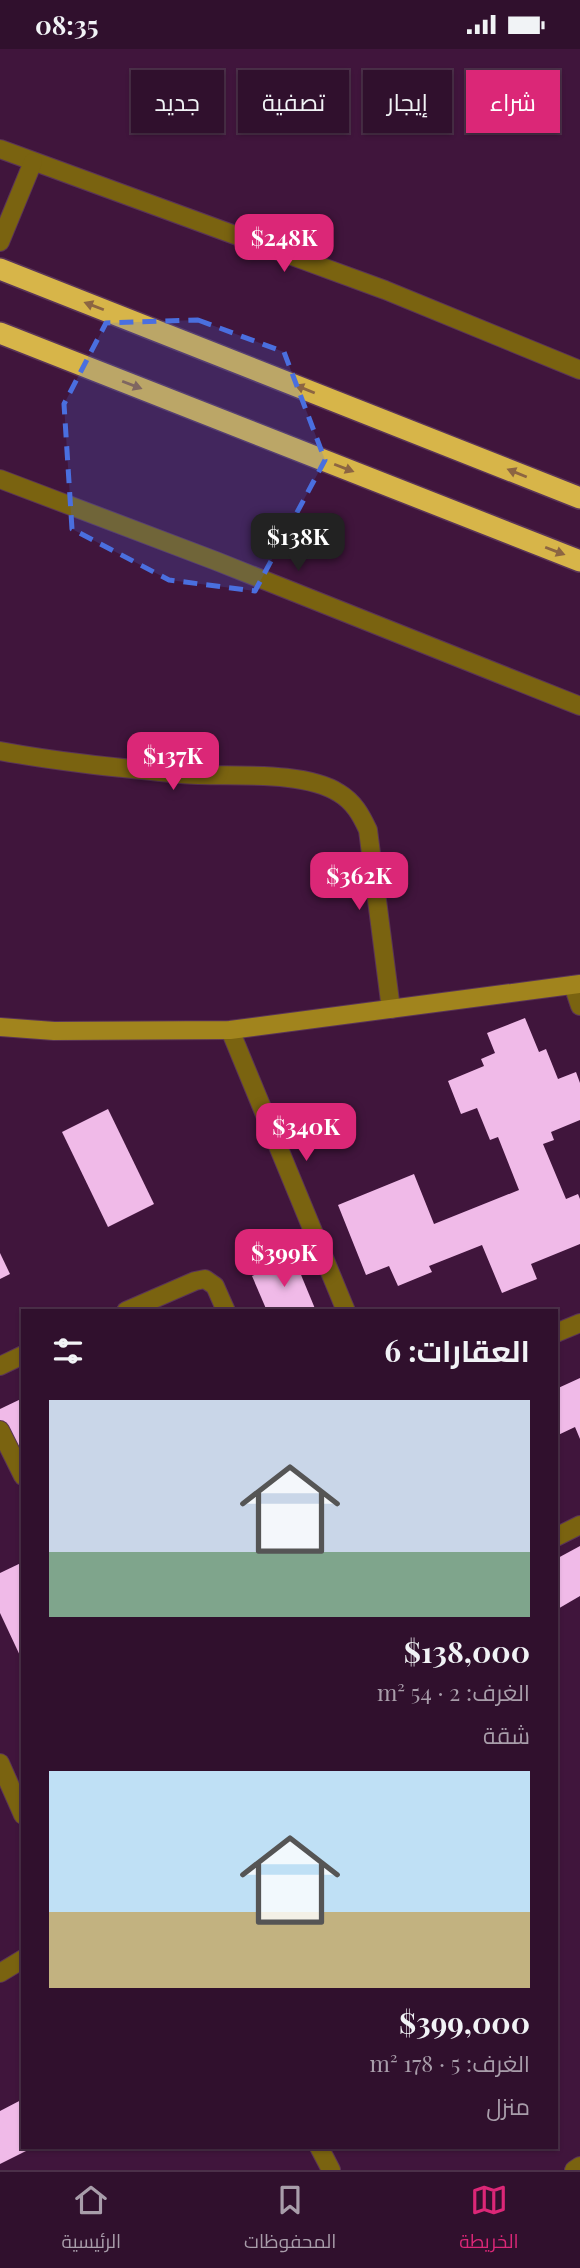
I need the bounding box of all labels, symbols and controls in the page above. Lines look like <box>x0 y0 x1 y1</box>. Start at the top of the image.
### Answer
text: 08:35 <box>35 7 99 42</box>
chip: جديد <box>131 70 224 133</box>
chip: تصفية <box>238 70 349 133</box>
chip: إيجار <box>363 70 452 133</box>
chip: شراء <box>466 70 560 133</box>
pin: $248K <box>235 215 333 274</box>
text: $248K <box>251 221 317 252</box>
one-way arrow <box>83 300 104 311</box>
one-way arrow <box>122 379 143 390</box>
one-way arrow <box>294 384 315 395</box>
one-way arrow <box>333 462 354 473</box>
one-way arrow <box>506 468 527 479</box>
pin: $138K <box>249 513 347 573</box>
text: $138K <box>267 520 329 551</box>
one-way arrow <box>545 546 566 557</box>
pin: $137K <box>124 733 222 792</box>
text: $137K <box>143 739 203 770</box>
pin: $362K <box>310 853 408 912</box>
text: $362K <box>326 859 392 890</box>
pin: $340K <box>257 1103 355 1163</box>
text: $340K <box>272 1110 340 1141</box>
pin: $399K <box>235 1229 333 1289</box>
text: $399K <box>251 1236 317 1267</box>
text: العقارات: 6 <box>384 1330 530 1370</box>
icon: filters <box>49 1332 87 1370</box>
icon: home <box>227 1446 353 1572</box>
text: $138,000 <box>404 1631 530 1671</box>
text: الغرف: 2 · 54 m² <box>377 1676 530 1707</box>
text: شقة <box>483 1719 530 1750</box>
icon: home <box>227 1817 353 1943</box>
text: $399,000 <box>399 2002 530 2042</box>
text: الغرف: 5 · 178 m² <box>370 2047 530 2078</box>
text: منزل <box>486 2090 530 2121</box>
tab: الرئيسية <box>61 2181 121 2259</box>
tab: المحفوظات <box>244 2181 336 2259</box>
tab: الخريطة <box>459 2181 519 2259</box>

